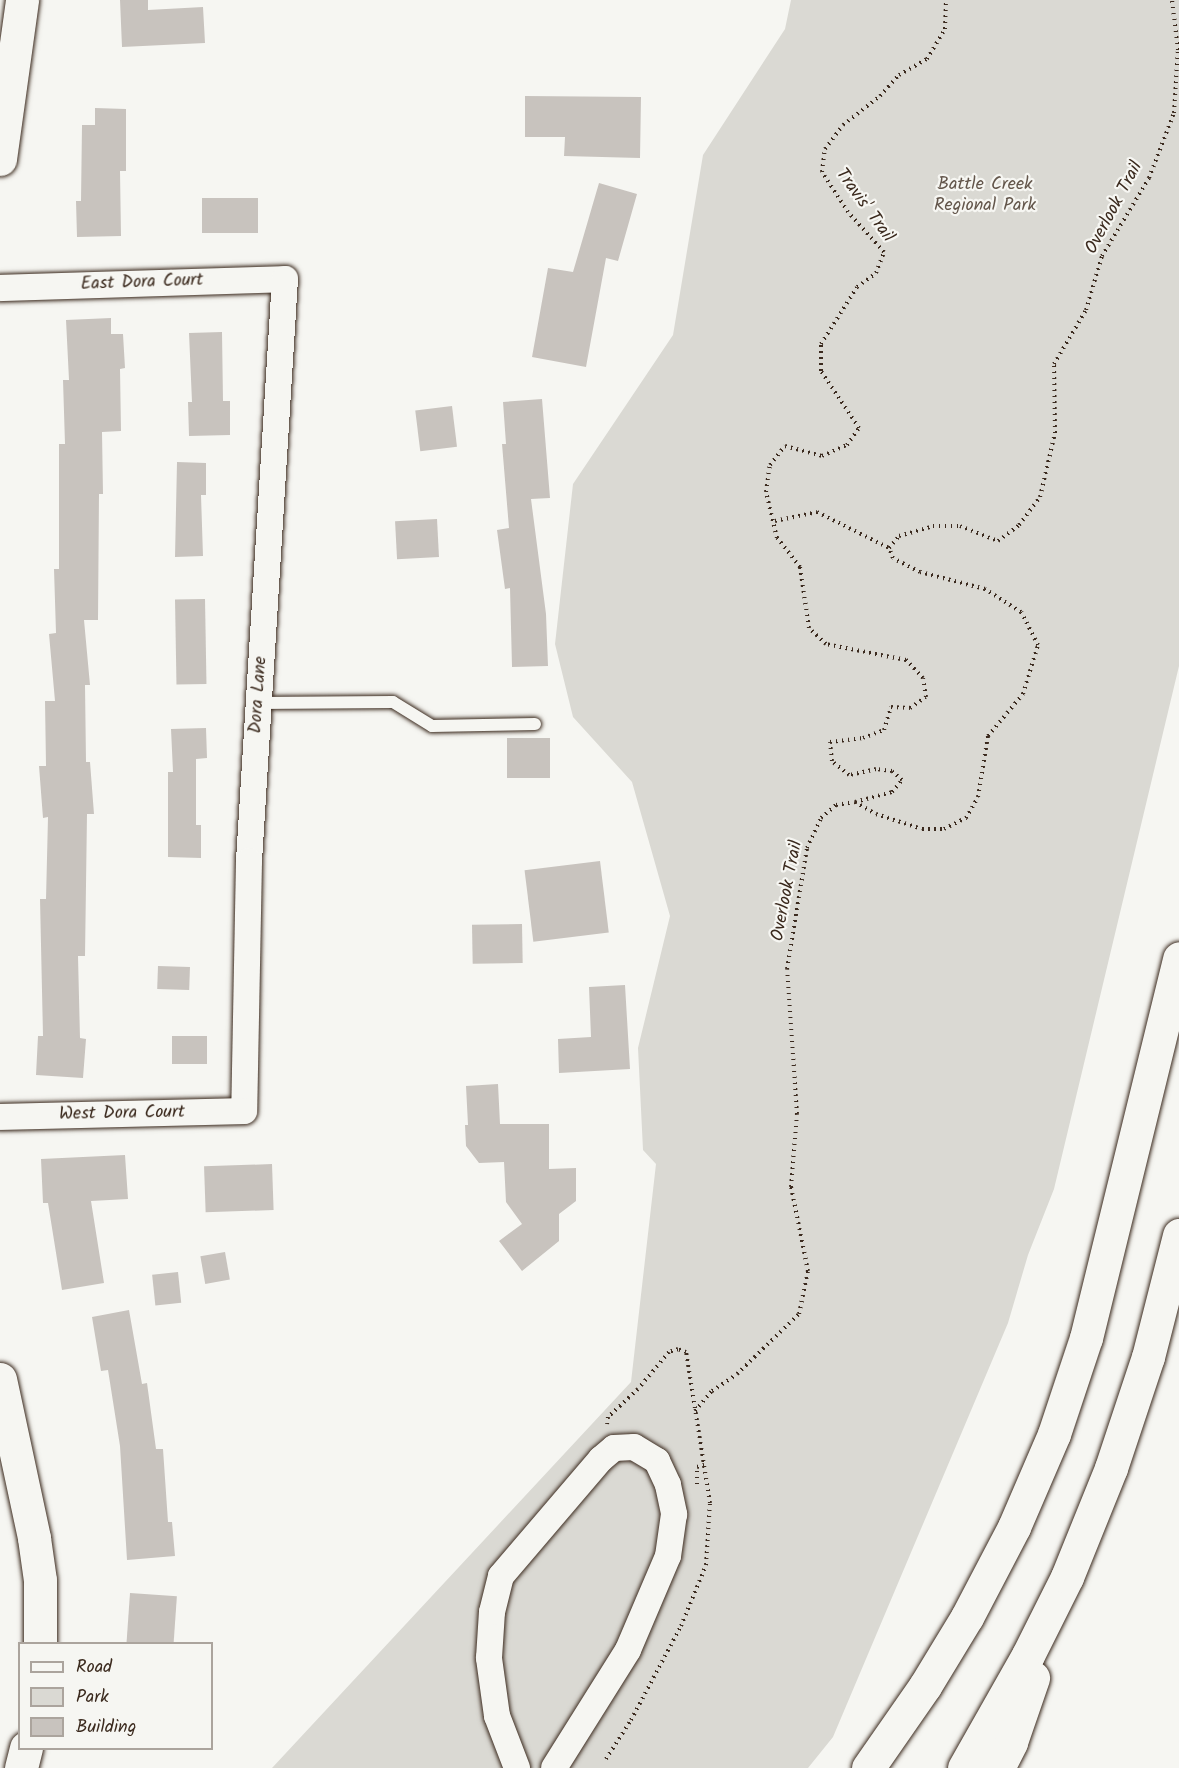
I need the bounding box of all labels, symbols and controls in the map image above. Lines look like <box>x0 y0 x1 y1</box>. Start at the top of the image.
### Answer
street label: Overlook Trail <box>1082 158 1148 258</box>
street label: Travis' Trail <box>830 165 898 247</box>
park label: Battle Creek Regional Park <box>934 175 1036 218</box>
street label: East Dora Court <box>80 270 204 296</box>
street label: Dora Lane <box>246 656 272 734</box>
street label: Overlook Trail <box>768 839 808 943</box>
street label: West Dora Court <box>59 1102 185 1126</box>
legend <box>18 1642 213 1750</box>
text: Road <box>76 1653 112 1682</box>
text: Park <box>76 1683 109 1712</box>
text: Building <box>76 1713 136 1742</box>

